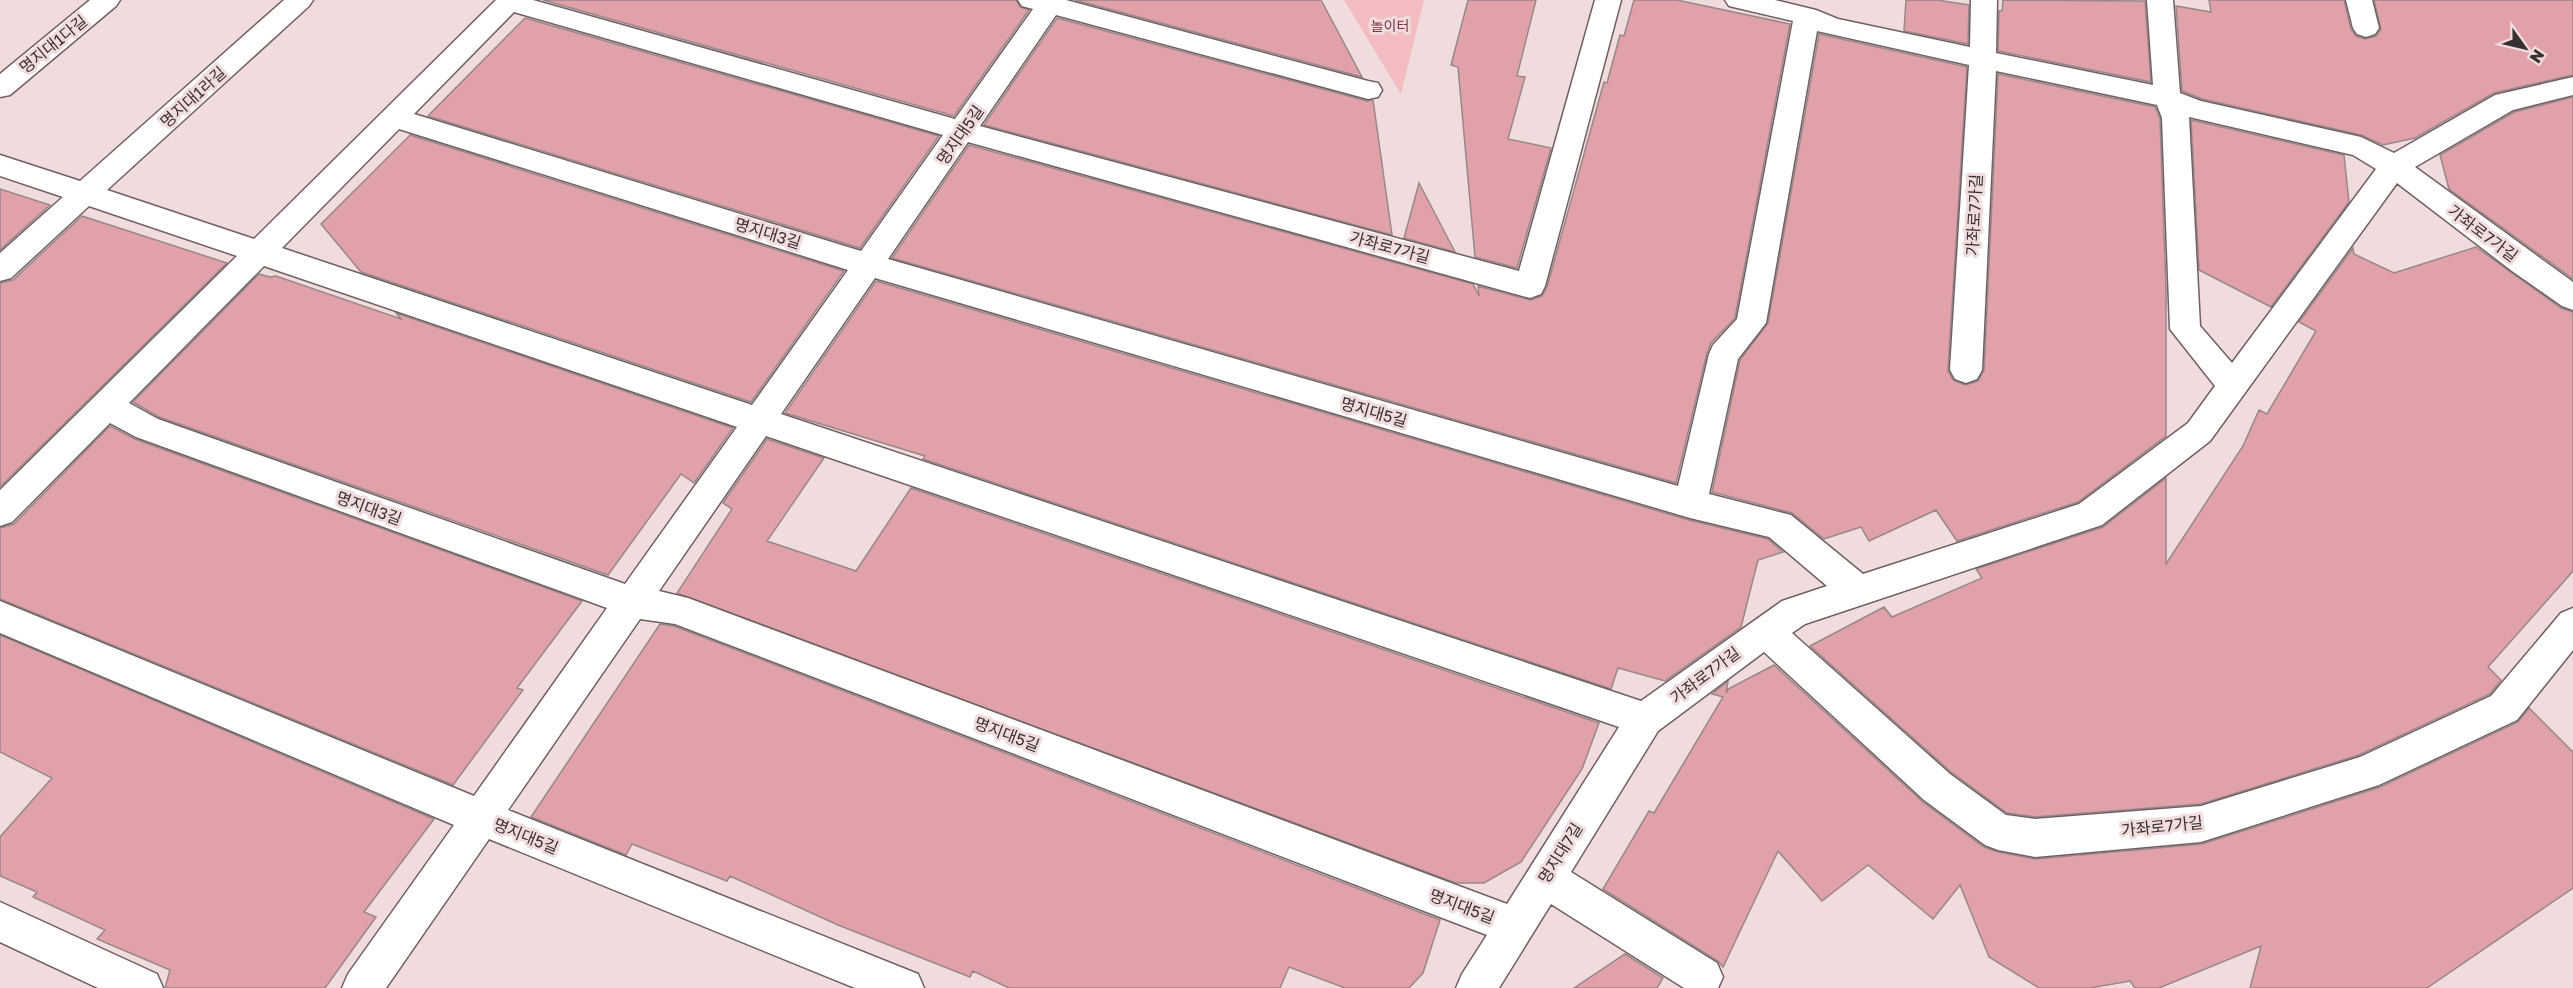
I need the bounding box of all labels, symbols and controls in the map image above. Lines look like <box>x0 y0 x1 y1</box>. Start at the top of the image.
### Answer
street label: 명지대1다길 <box>15 11 91 77</box>
park label: 놀이터 <box>1371 17 1409 34</box>
north arrow <box>2495 18 2555 78</box>
text: N <box>2526 46 2549 67</box>
street label: 명지대1라길 <box>156 62 230 132</box>
street label: 명지대5길 <box>932 101 988 169</box>
street label: 가좌로7가길 <box>1962 173 1986 257</box>
street label: 가좌로7가길 <box>2444 200 2522 266</box>
street label: 명지대3길 <box>732 213 804 253</box>
street label: 가좌로7가길 <box>1348 227 1432 267</box>
street label: 명지대5길 <box>1338 393 1410 431</box>
street label: 명지대3길 <box>334 487 404 529</box>
street label: 가좌로7가길 <box>1666 642 1744 708</box>
street label: 명지대5길 <box>972 712 1042 756</box>
street label: 가좌로7가길 <box>2120 812 2204 840</box>
street label: 명지대5길 <box>491 814 561 858</box>
street label: 명지대7길 <box>1534 819 1586 887</box>
street label: 명지대5길 <box>1427 884 1497 928</box>

